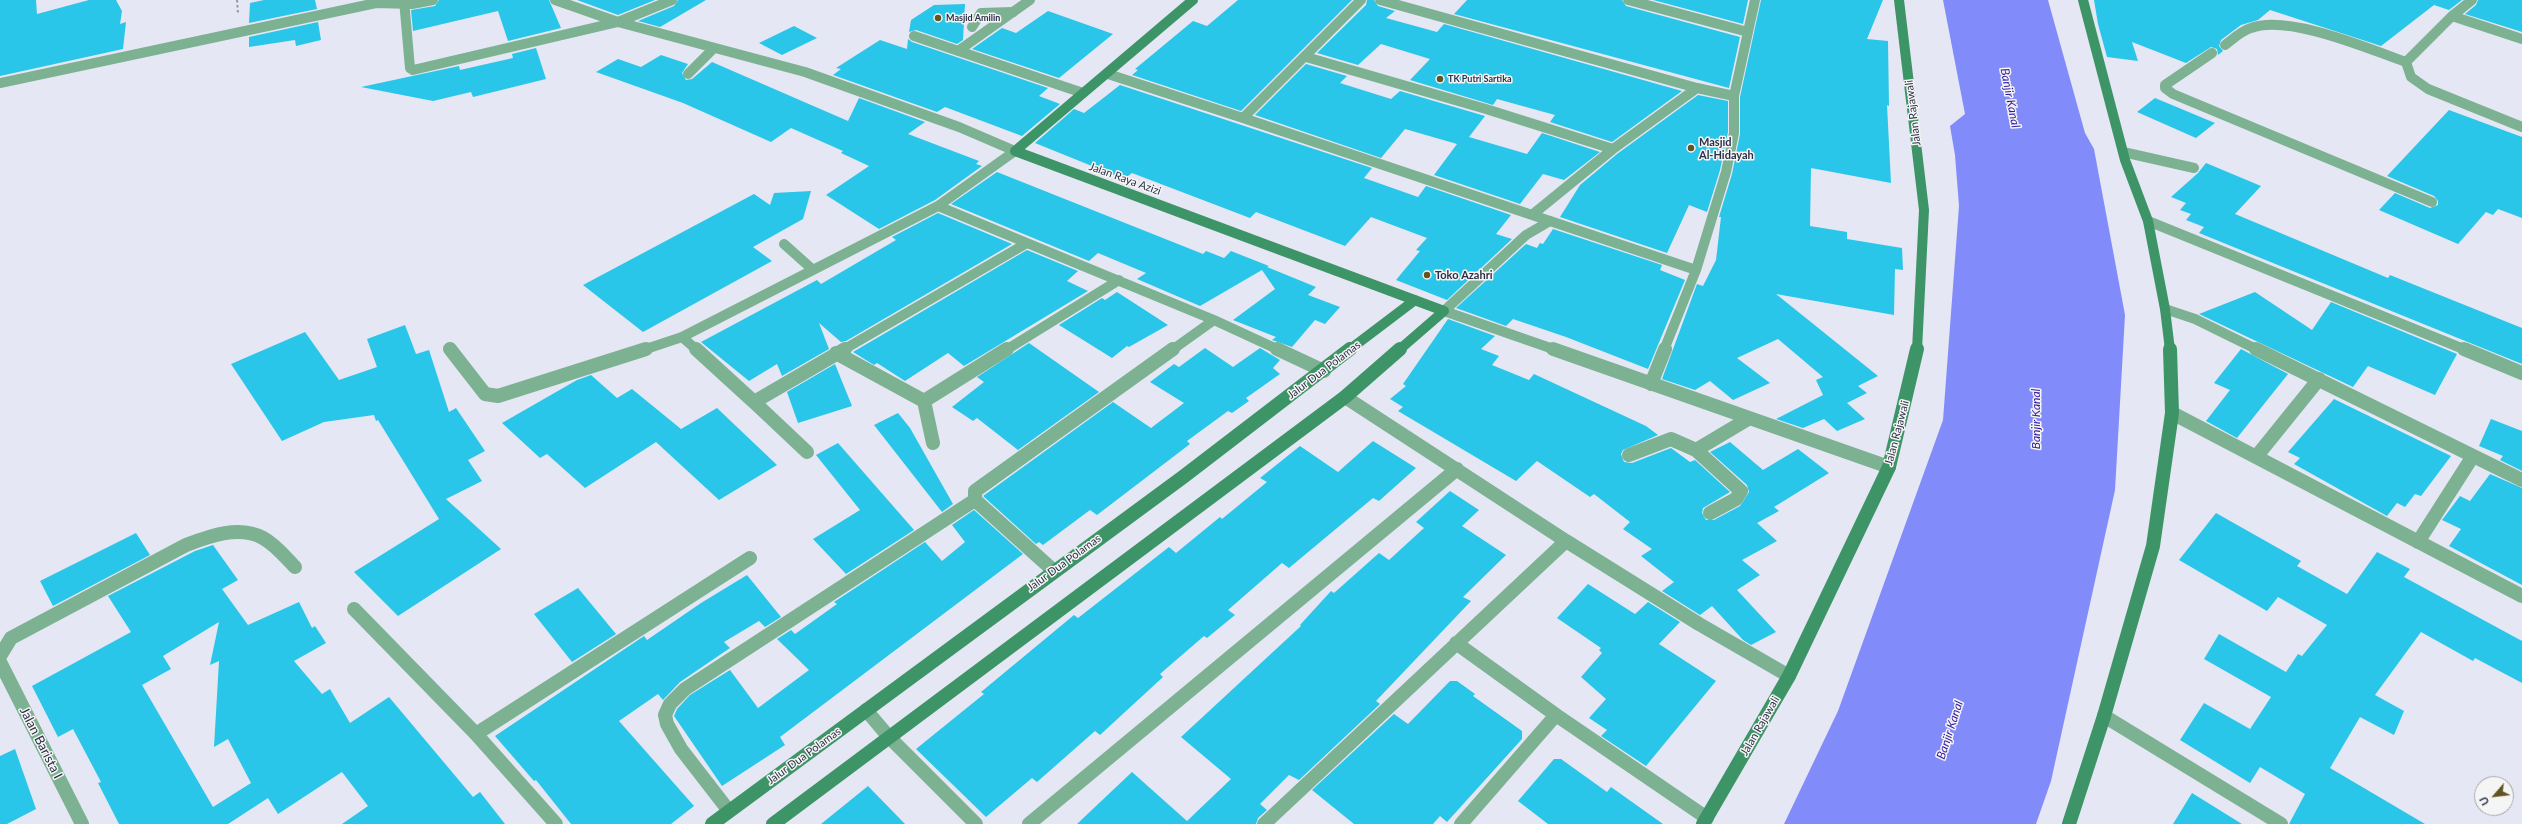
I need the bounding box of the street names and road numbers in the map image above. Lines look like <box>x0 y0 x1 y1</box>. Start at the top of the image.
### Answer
street label: Jalan Rajawali <box>1902 79 1924 147</box>
street label: Jalan Raya Azizi <box>1087 160 1163 198</box>
street label: Jalur Dua Polamas <box>1285 338 1363 402</box>
street label: Jalan Rajawali <box>1882 399 1912 467</box>
street label: Jalur Dua Polamas <box>1025 532 1103 594</box>
street label: Jalan Rajawali <box>1738 694 1782 758</box>
street label: Jalan Barista I <box>16 705 66 781</box>
street label: Jalur Dua Polamas <box>765 725 843 787</box>

